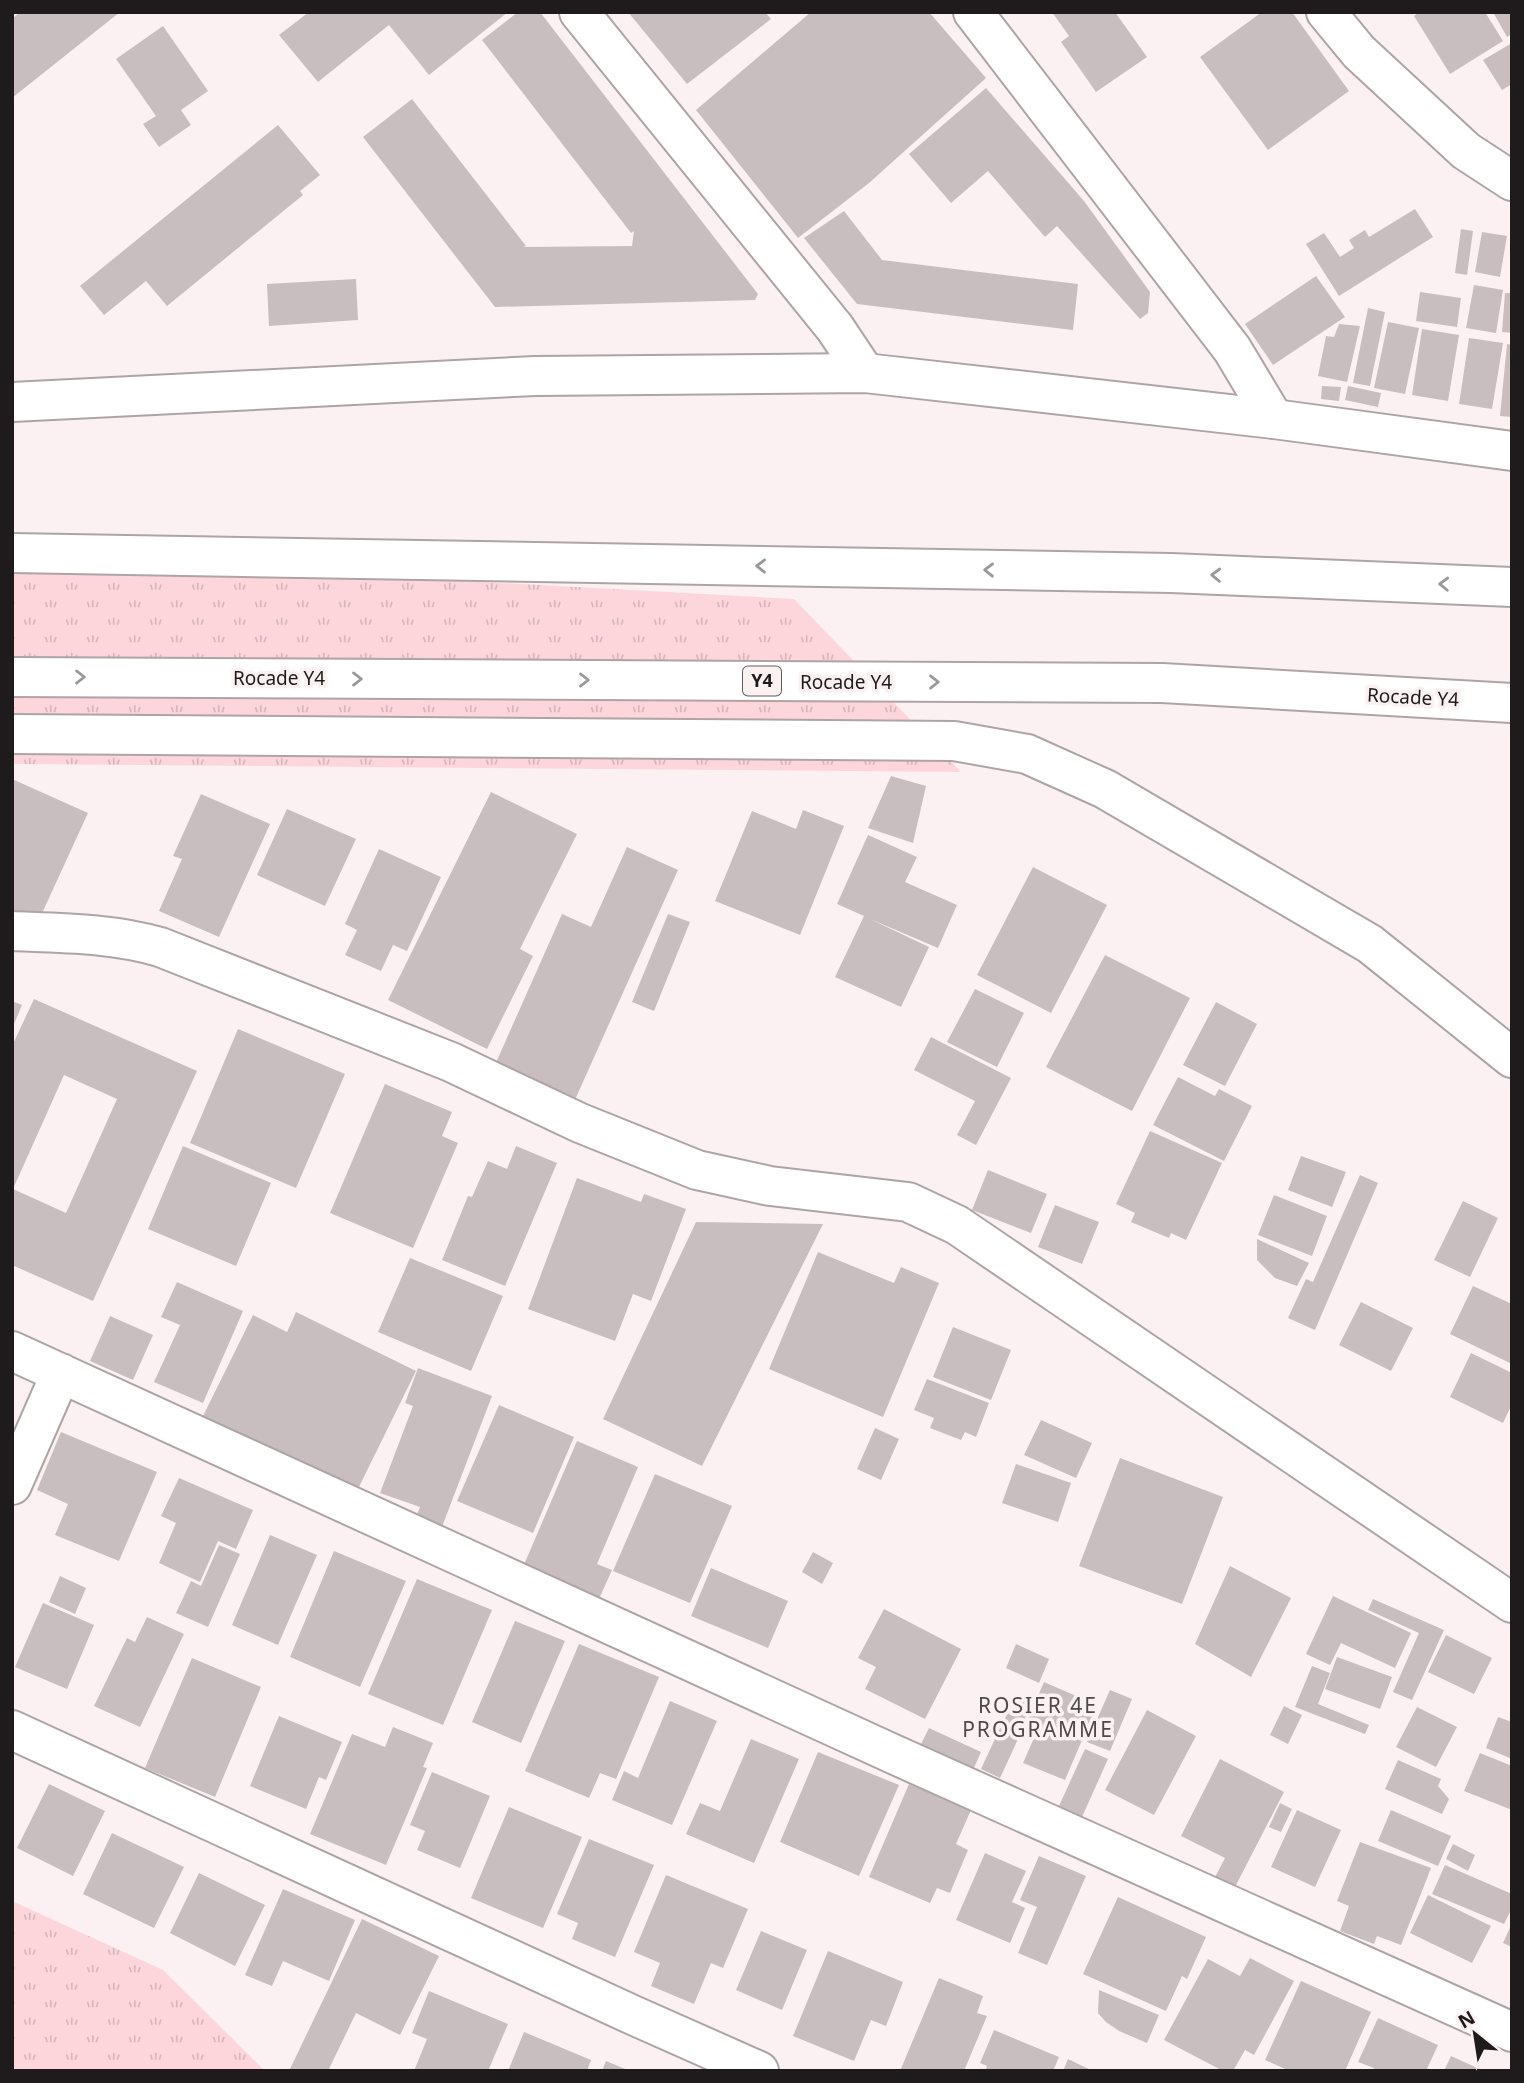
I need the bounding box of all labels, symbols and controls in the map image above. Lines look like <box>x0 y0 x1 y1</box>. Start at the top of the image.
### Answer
one-way arrow <box>756 558 766 574</box>
one-way arrow <box>983 562 994 578</box>
one-way arrow <box>1210 568 1221 583</box>
one-way arrow <box>1438 577 1449 592</box>
street label: Rocade Y4 <box>233 665 325 691</box>
road number: Y4 <box>743 666 781 696</box>
one-way arrow <box>76 669 86 685</box>
street label: Rocade Y4 <box>800 669 892 695</box>
one-way arrow <box>352 671 363 687</box>
one-way arrow <box>580 672 590 688</box>
one-way arrow <box>930 674 940 690</box>
street label: Rocade Y4 <box>1366 682 1460 712</box>
district label: ROSIER 4E PROGRAMME <box>962 1691 1114 1743</box>
north arrow <box>1440 1999 1510 2069</box>
text: N <box>1453 2004 1480 2034</box>

